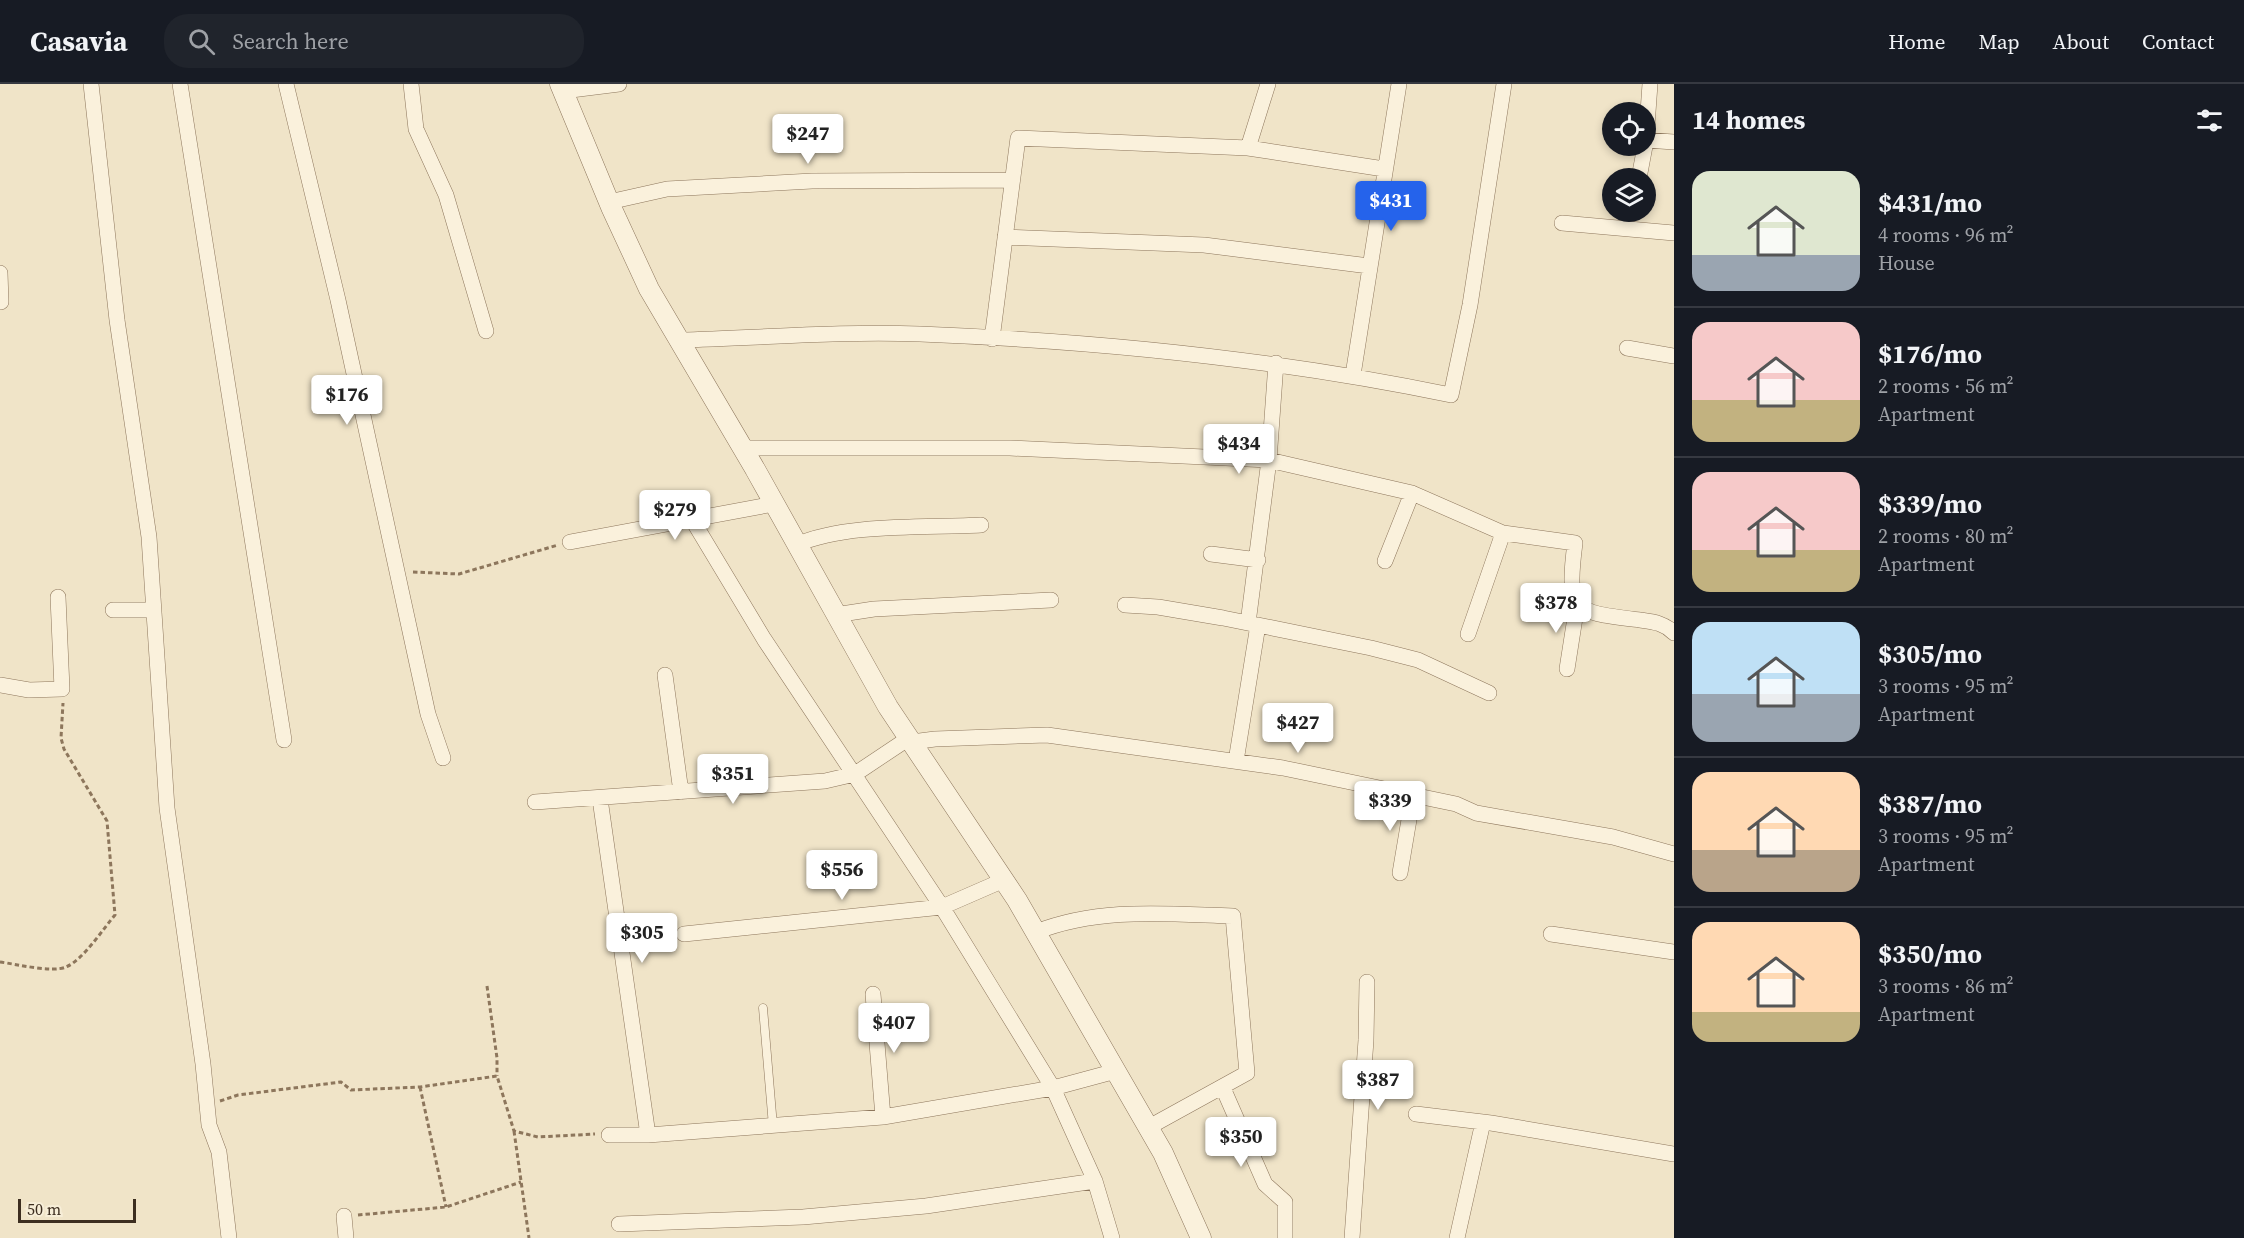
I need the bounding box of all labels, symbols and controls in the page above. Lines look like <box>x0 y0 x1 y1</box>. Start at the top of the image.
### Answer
search box <box>164 14 584 68</box>
text: Casavia <box>30 22 128 60</box>
icon: search <box>185 25 218 58</box>
text: Search here <box>233 26 349 56</box>
text: Home <box>1888 27 1946 56</box>
text: Map <box>1979 27 2020 56</box>
text: About <box>2053 27 2109 56</box>
text: Contact <box>2142 27 2214 56</box>
map controls <box>1602 102 1656 222</box>
button: locate <box>1602 102 1656 156</box>
text: 14 homes <box>1692 102 1805 138</box>
icon: filters <box>2193 104 2226 137</box>
pin: $247 <box>772 114 844 165</box>
text: $247 <box>786 119 830 147</box>
button: layers <box>1602 168 1656 222</box>
pin: $431 <box>1355 181 1427 232</box>
text: $431/mo <box>1878 185 1982 221</box>
text: $431 <box>1369 186 1413 214</box>
icon: home <box>1740 195 1812 267</box>
text: 4 rooms · 96 m² <box>1878 221 2014 249</box>
text: House <box>1878 249 1935 277</box>
text: $176/mo <box>1878 336 1982 372</box>
icon: home <box>1740 346 1812 418</box>
text: 2 rooms · 56 m² <box>1878 372 2014 400</box>
pin: $176 <box>311 375 383 426</box>
text: $176 <box>325 380 369 408</box>
text: Apartment <box>1878 400 1975 428</box>
pin: $434 <box>1203 424 1275 475</box>
text: $434 <box>1217 429 1261 457</box>
text: $339/mo <box>1878 486 1982 522</box>
pin: $279 <box>639 490 711 541</box>
text: $279 <box>653 495 697 523</box>
icon: home <box>1740 496 1812 568</box>
text: 2 rooms · 80 m² <box>1878 522 2014 550</box>
text: Apartment <box>1878 550 1975 578</box>
pin: $378 <box>1520 583 1592 634</box>
text: $378 <box>1534 588 1578 616</box>
text: $305/mo <box>1878 636 1982 672</box>
icon: home <box>1740 646 1812 718</box>
text: 3 rooms · 95 m² <box>1878 672 2014 700</box>
text: Apartment <box>1878 700 1975 728</box>
pin: $427 <box>1262 703 1334 754</box>
text: $427 <box>1276 708 1320 736</box>
pin: $351 <box>697 754 769 805</box>
text: $351 <box>711 759 755 787</box>
pin: $339 <box>1354 781 1426 832</box>
text: $339 <box>1368 786 1412 814</box>
text: $387/mo <box>1878 786 1982 822</box>
icon: home <box>1740 796 1812 868</box>
text: 3 rooms · 95 m² <box>1878 822 2014 850</box>
pin: $556 <box>806 850 878 901</box>
text: Apartment <box>1878 850 1975 878</box>
text: $556 <box>820 855 864 883</box>
pin: $305 <box>606 913 678 964</box>
text: $305 <box>620 918 664 946</box>
text: $350/mo <box>1878 936 1982 972</box>
icon: home <box>1740 946 1812 1018</box>
text: 3 rooms · 86 m² <box>1878 972 2014 1000</box>
text: Apartment <box>1878 1000 1975 1028</box>
pin: $407 <box>858 1003 930 1054</box>
text: $407 <box>872 1008 916 1036</box>
pin: $387 <box>1342 1060 1414 1111</box>
text: $387 <box>1356 1065 1400 1093</box>
pin: $350 <box>1205 1117 1277 1168</box>
text: $350 <box>1219 1122 1263 1150</box>
scale bar <box>18 1196 136 1224</box>
text: 50 m <box>27 1198 61 1220</box>

